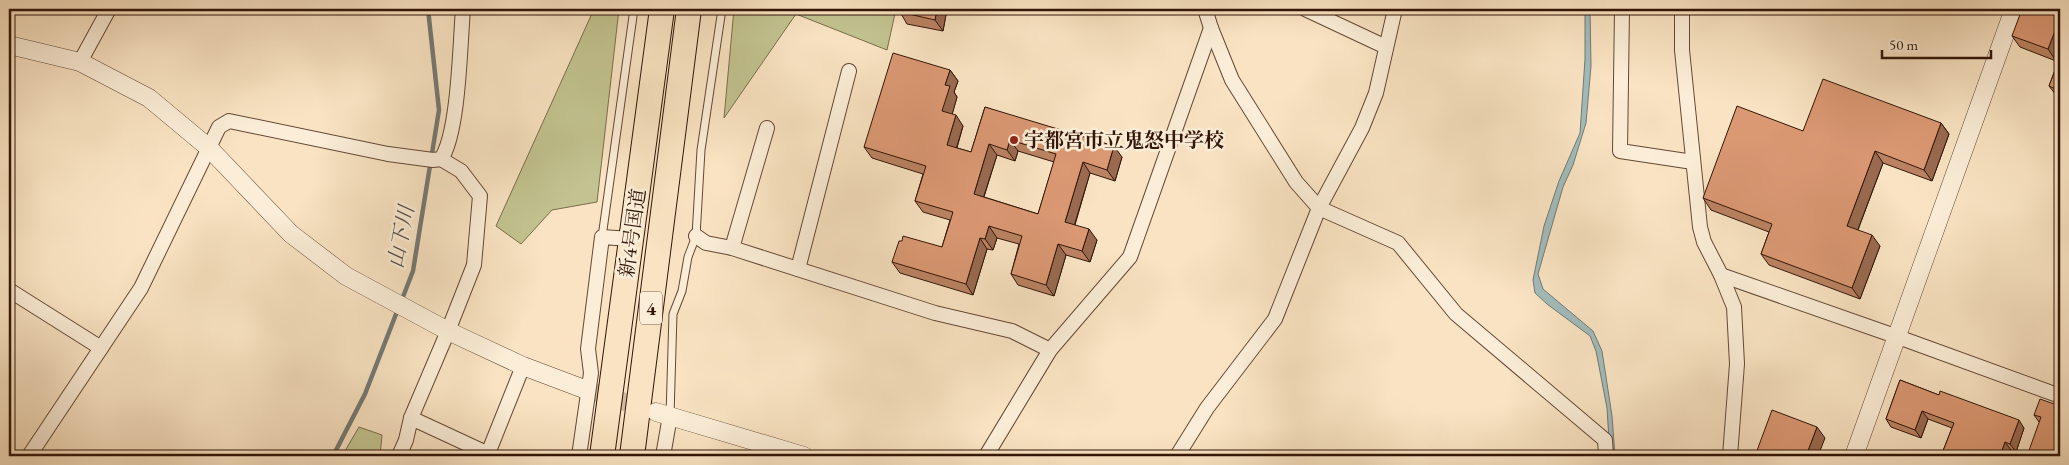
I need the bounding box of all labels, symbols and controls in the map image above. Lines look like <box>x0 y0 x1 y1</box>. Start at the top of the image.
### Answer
scale bar <box>1882 28 1990 60</box>
text: 50 m <box>1889 35 1918 54</box>
place label: 宇都宮市立鬼怒中学校 <box>1024 127 1224 153</box>
marker: 宇都宮市立鬼怒中学校 <box>1008 134 1020 146</box>
street label: 新4号国道 <box>613 187 651 279</box>
water label: 山下川 <box>381 201 420 270</box>
road number: 4 <box>640 292 662 324</box>

